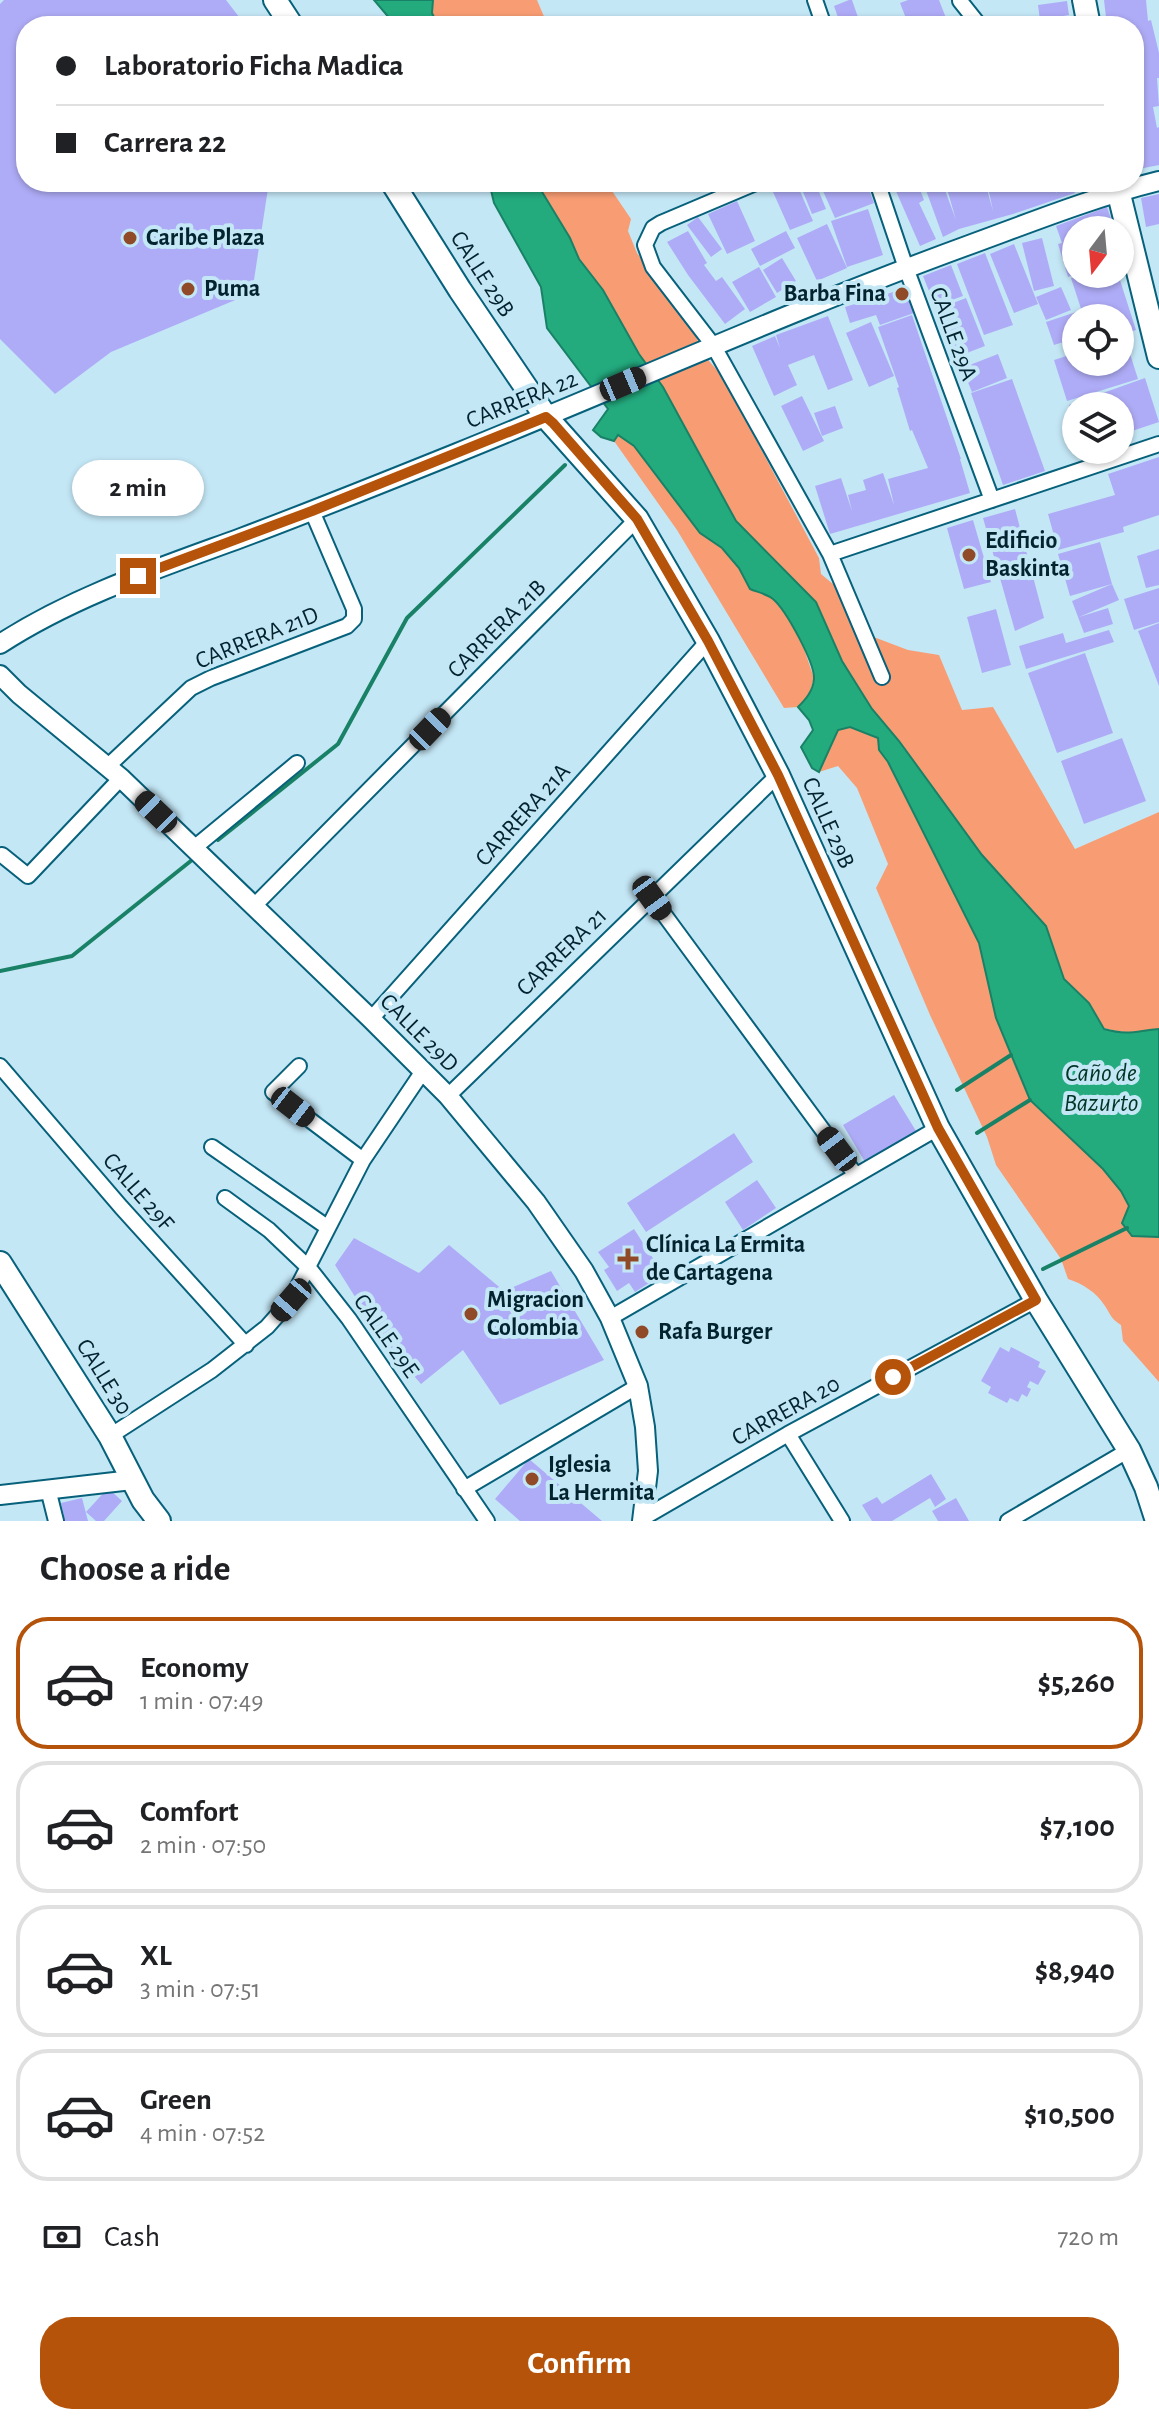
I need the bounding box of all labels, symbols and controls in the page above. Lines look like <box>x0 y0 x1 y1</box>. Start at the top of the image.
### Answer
text: Laboratorio Ficha Madica <box>104 51 404 81</box>
text: Carrera 22 <box>104 128 226 158</box>
north arrow <box>1062 216 1134 288</box>
map controls <box>1062 216 1134 464</box>
place label: Caribe Plaza <box>146 226 265 250</box>
street label: CALLE 29B <box>446 227 518 321</box>
marker: Caribe Plaza <box>121 229 139 247</box>
place label: Puma <box>204 277 260 301</box>
marker: Puma <box>179 280 197 298</box>
place label: Barba Fina <box>783 282 886 306</box>
street label: CALLE 29A <box>925 284 981 384</box>
marker: Barba Fina <box>893 285 911 303</box>
button: locate <box>1062 304 1134 376</box>
car <box>596 364 650 404</box>
street label: CARRERA 22 <box>463 367 581 433</box>
button: layers <box>1062 392 1134 464</box>
callout: 2 min <box>72 460 204 516</box>
text: 2 min <box>109 475 167 501</box>
place label: Edificio Baskinta <box>985 529 1070 581</box>
marker: Edificio Baskinta <box>960 546 978 564</box>
route end <box>120 558 156 594</box>
street label: CARRERA 21B <box>443 575 551 683</box>
street label: CARRERA 21D <box>192 602 322 674</box>
car <box>405 703 455 755</box>
street label: CARRERA 21A <box>471 759 575 871</box>
street label: CALLE 29B <box>797 774 859 872</box>
car <box>130 787 182 837</box>
car <box>628 872 676 924</box>
street label: CARRERA 21 <box>512 903 612 1001</box>
street label: CALLE 29D <box>375 989 463 1077</box>
water label: Caño de Bazurto <box>1064 1060 1138 1116</box>
car <box>267 1083 319 1131</box>
car <box>813 1123 861 1175</box>
street label: CALLE 29F <box>98 1148 178 1236</box>
place label: Clínica La Ermita de Cartagena <box>646 1233 805 1285</box>
marker: Clínica La Ermita de Cartagena <box>617 1248 639 1270</box>
car <box>266 1274 316 1326</box>
place label: Migracion Colombia <box>487 1288 584 1340</box>
street label: CALLE 29E <box>349 1290 423 1382</box>
marker: Migracion Colombia <box>462 1305 480 1323</box>
place label: Rafa Burger <box>658 1320 773 1344</box>
marker: Rafa Burger <box>633 1323 651 1341</box>
street label: CALLE 30 <box>71 1335 137 1419</box>
route start <box>875 1359 911 1395</box>
street label: CARRERA 20 <box>728 1372 844 1450</box>
place label: Iglesia La Hermita <box>548 1453 655 1505</box>
marker: Iglesia La Hermita <box>523 1470 541 1488</box>
text: Choose a ride <box>40 1551 230 1587</box>
icon: car <box>44 1647 116 1719</box>
text: Economy <box>140 1653 249 1683</box>
text: $5,260 <box>1037 1668 1115 1698</box>
text: 1 min · 07:49 <box>140 1688 264 1714</box>
icon: car <box>44 1791 116 1863</box>
text: Comfort <box>140 1797 239 1827</box>
text: $7,100 <box>1040 1812 1115 1842</box>
text: 2 min · 07:50 <box>140 1832 266 1858</box>
icon: car <box>44 1935 116 2007</box>
text: XL <box>140 1941 172 1971</box>
text: $8,940 <box>1035 1956 1115 1986</box>
text: 3 min · 07:51 <box>140 1976 260 2002</box>
icon: car <box>44 2079 116 2151</box>
text: Green <box>140 2085 212 2115</box>
text: $10,500 <box>1024 2100 1115 2130</box>
text: 4 min · 07:52 <box>140 2120 265 2146</box>
icon: cash <box>40 2215 84 2259</box>
text: Cash <box>104 2222 160 2252</box>
text: 720 m <box>1058 2224 1119 2250</box>
button: Confirm <box>40 2317 1119 2409</box>

